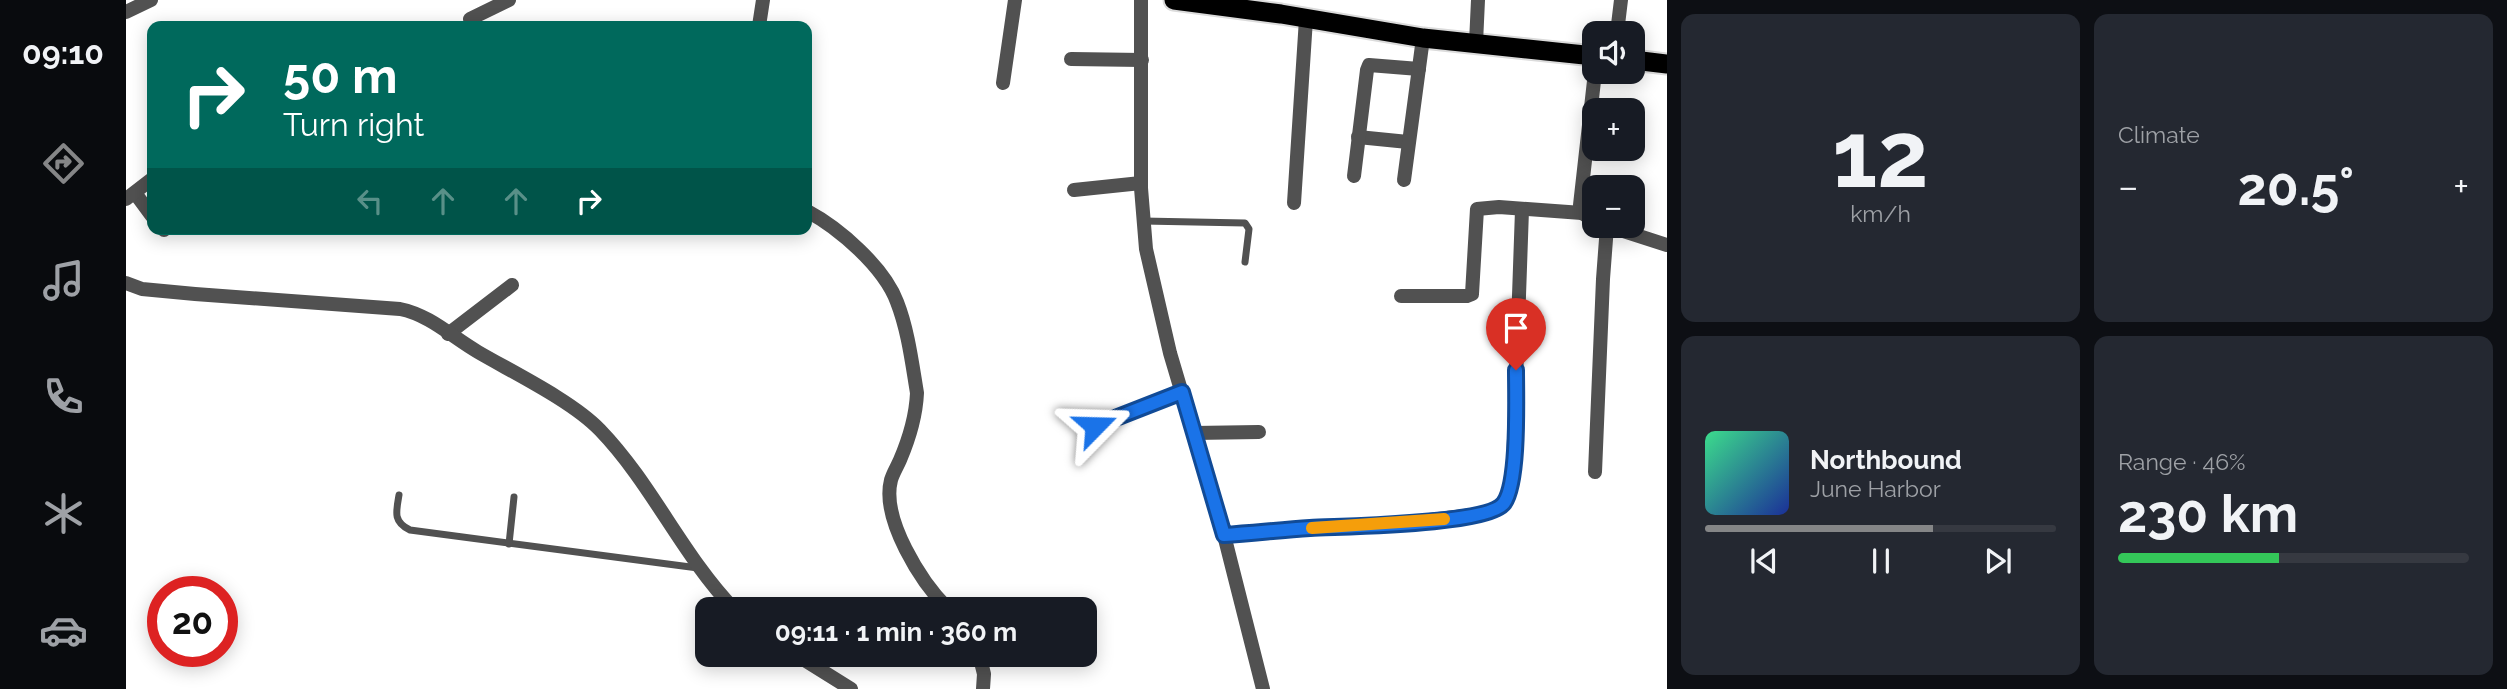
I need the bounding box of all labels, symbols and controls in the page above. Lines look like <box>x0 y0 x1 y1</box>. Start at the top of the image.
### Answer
map controls <box>1582 21 1645 238</box>
button: sound <box>1582 21 1645 84</box>
text: 09:10 <box>22 34 104 71</box>
text: 50 m <box>283 47 398 104</box>
icon: right <box>168 49 259 140</box>
button: + <box>1582 98 1645 161</box>
text: 12 <box>1832 101 1929 208</box>
text: Turn right <box>283 106 424 143</box>
text: Climate <box>2118 121 2200 148</box>
icon: directions <box>39 139 88 188</box>
text: 20.5° <box>2238 156 2354 217</box>
text: − <box>2118 164 2138 209</box>
text: + <box>2453 164 2469 209</box>
button: − <box>1582 175 1645 238</box>
icon: left <box>351 182 389 220</box>
icon: ahead <box>424 182 462 220</box>
icon: ahead <box>497 182 535 220</box>
icon: right <box>570 182 608 220</box>
text: km/h <box>1850 200 1911 227</box>
icon: music <box>39 256 88 305</box>
pin <box>1486 298 1546 370</box>
icon: arrive <box>1497 309 1535 347</box>
icon: phone <box>39 372 88 421</box>
position arrow <box>1058 389 1132 463</box>
text: Northbound <box>1810 445 1962 475</box>
text: Range · 46% <box>2118 448 2245 475</box>
text: June Harbor <box>1810 475 1941 502</box>
text: 230 km <box>2118 483 2298 544</box>
icon: climate <box>39 489 88 538</box>
icon: previous <box>1745 542 1783 580</box>
icon: pause <box>1862 542 1900 580</box>
icon: next <box>1979 542 2017 580</box>
speed limit sign: 20 <box>147 576 238 667</box>
icon: car <box>39 606 88 655</box>
text: 09:11 · 1 min · 360 m <box>775 617 1017 647</box>

